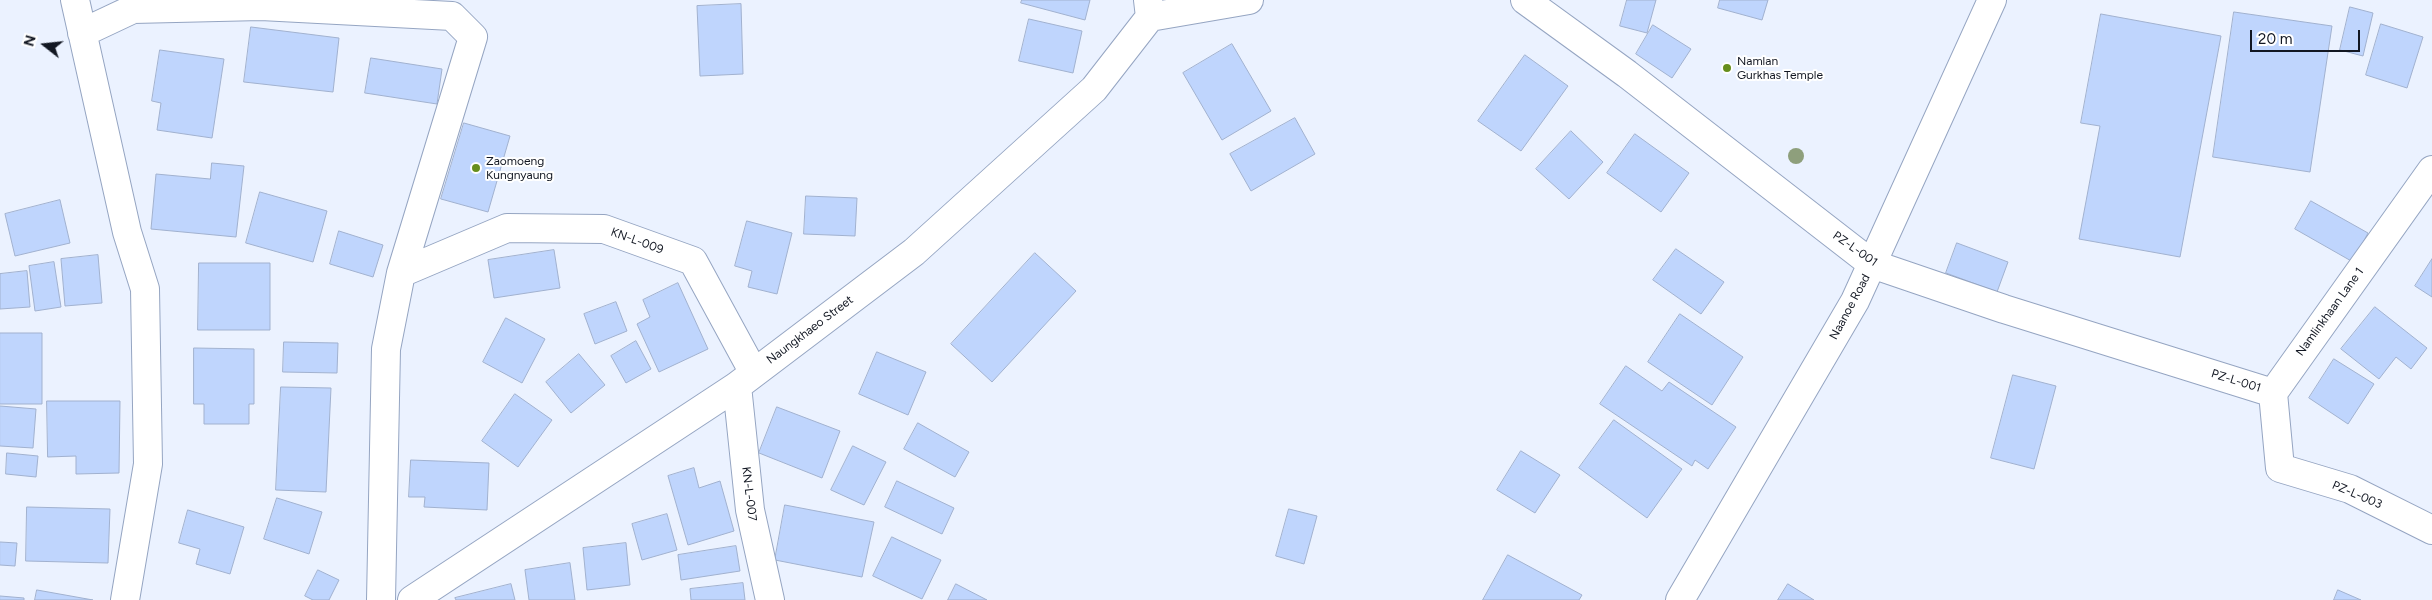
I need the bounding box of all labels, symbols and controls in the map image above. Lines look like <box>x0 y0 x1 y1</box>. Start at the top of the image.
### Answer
north arrow <box>20 20 70 70</box>
scale bar <box>2252 20 2362 52</box>
text: 20 m <box>2258 30 2292 48</box>
text: N <box>20 33 40 48</box>
place label: Namlan Gurkhas Temple <box>1737 54 1823 82</box>
marker: Namlan Gurkhas Temple <box>1721 62 1733 74</box>
place label: Zaomoeng Kungnyaung <box>486 154 553 182</box>
marker: Zaomoeng Kungnyaung <box>470 162 482 174</box>
street label: KN-L-009 <box>609 225 665 257</box>
street label: PZ-L-001 <box>1830 228 1880 270</box>
street label: Namlinkhaan Lane 1 <box>2293 265 2367 359</box>
street label: Naanoe Road <box>1827 272 1873 342</box>
street label: Naungkhaeo Street <box>764 293 856 367</box>
street label: PZ-L-001 <box>2209 367 2263 395</box>
street label: KN-L-007 <box>739 466 759 522</box>
street label: PZ-L-003 <box>2330 478 2384 512</box>

